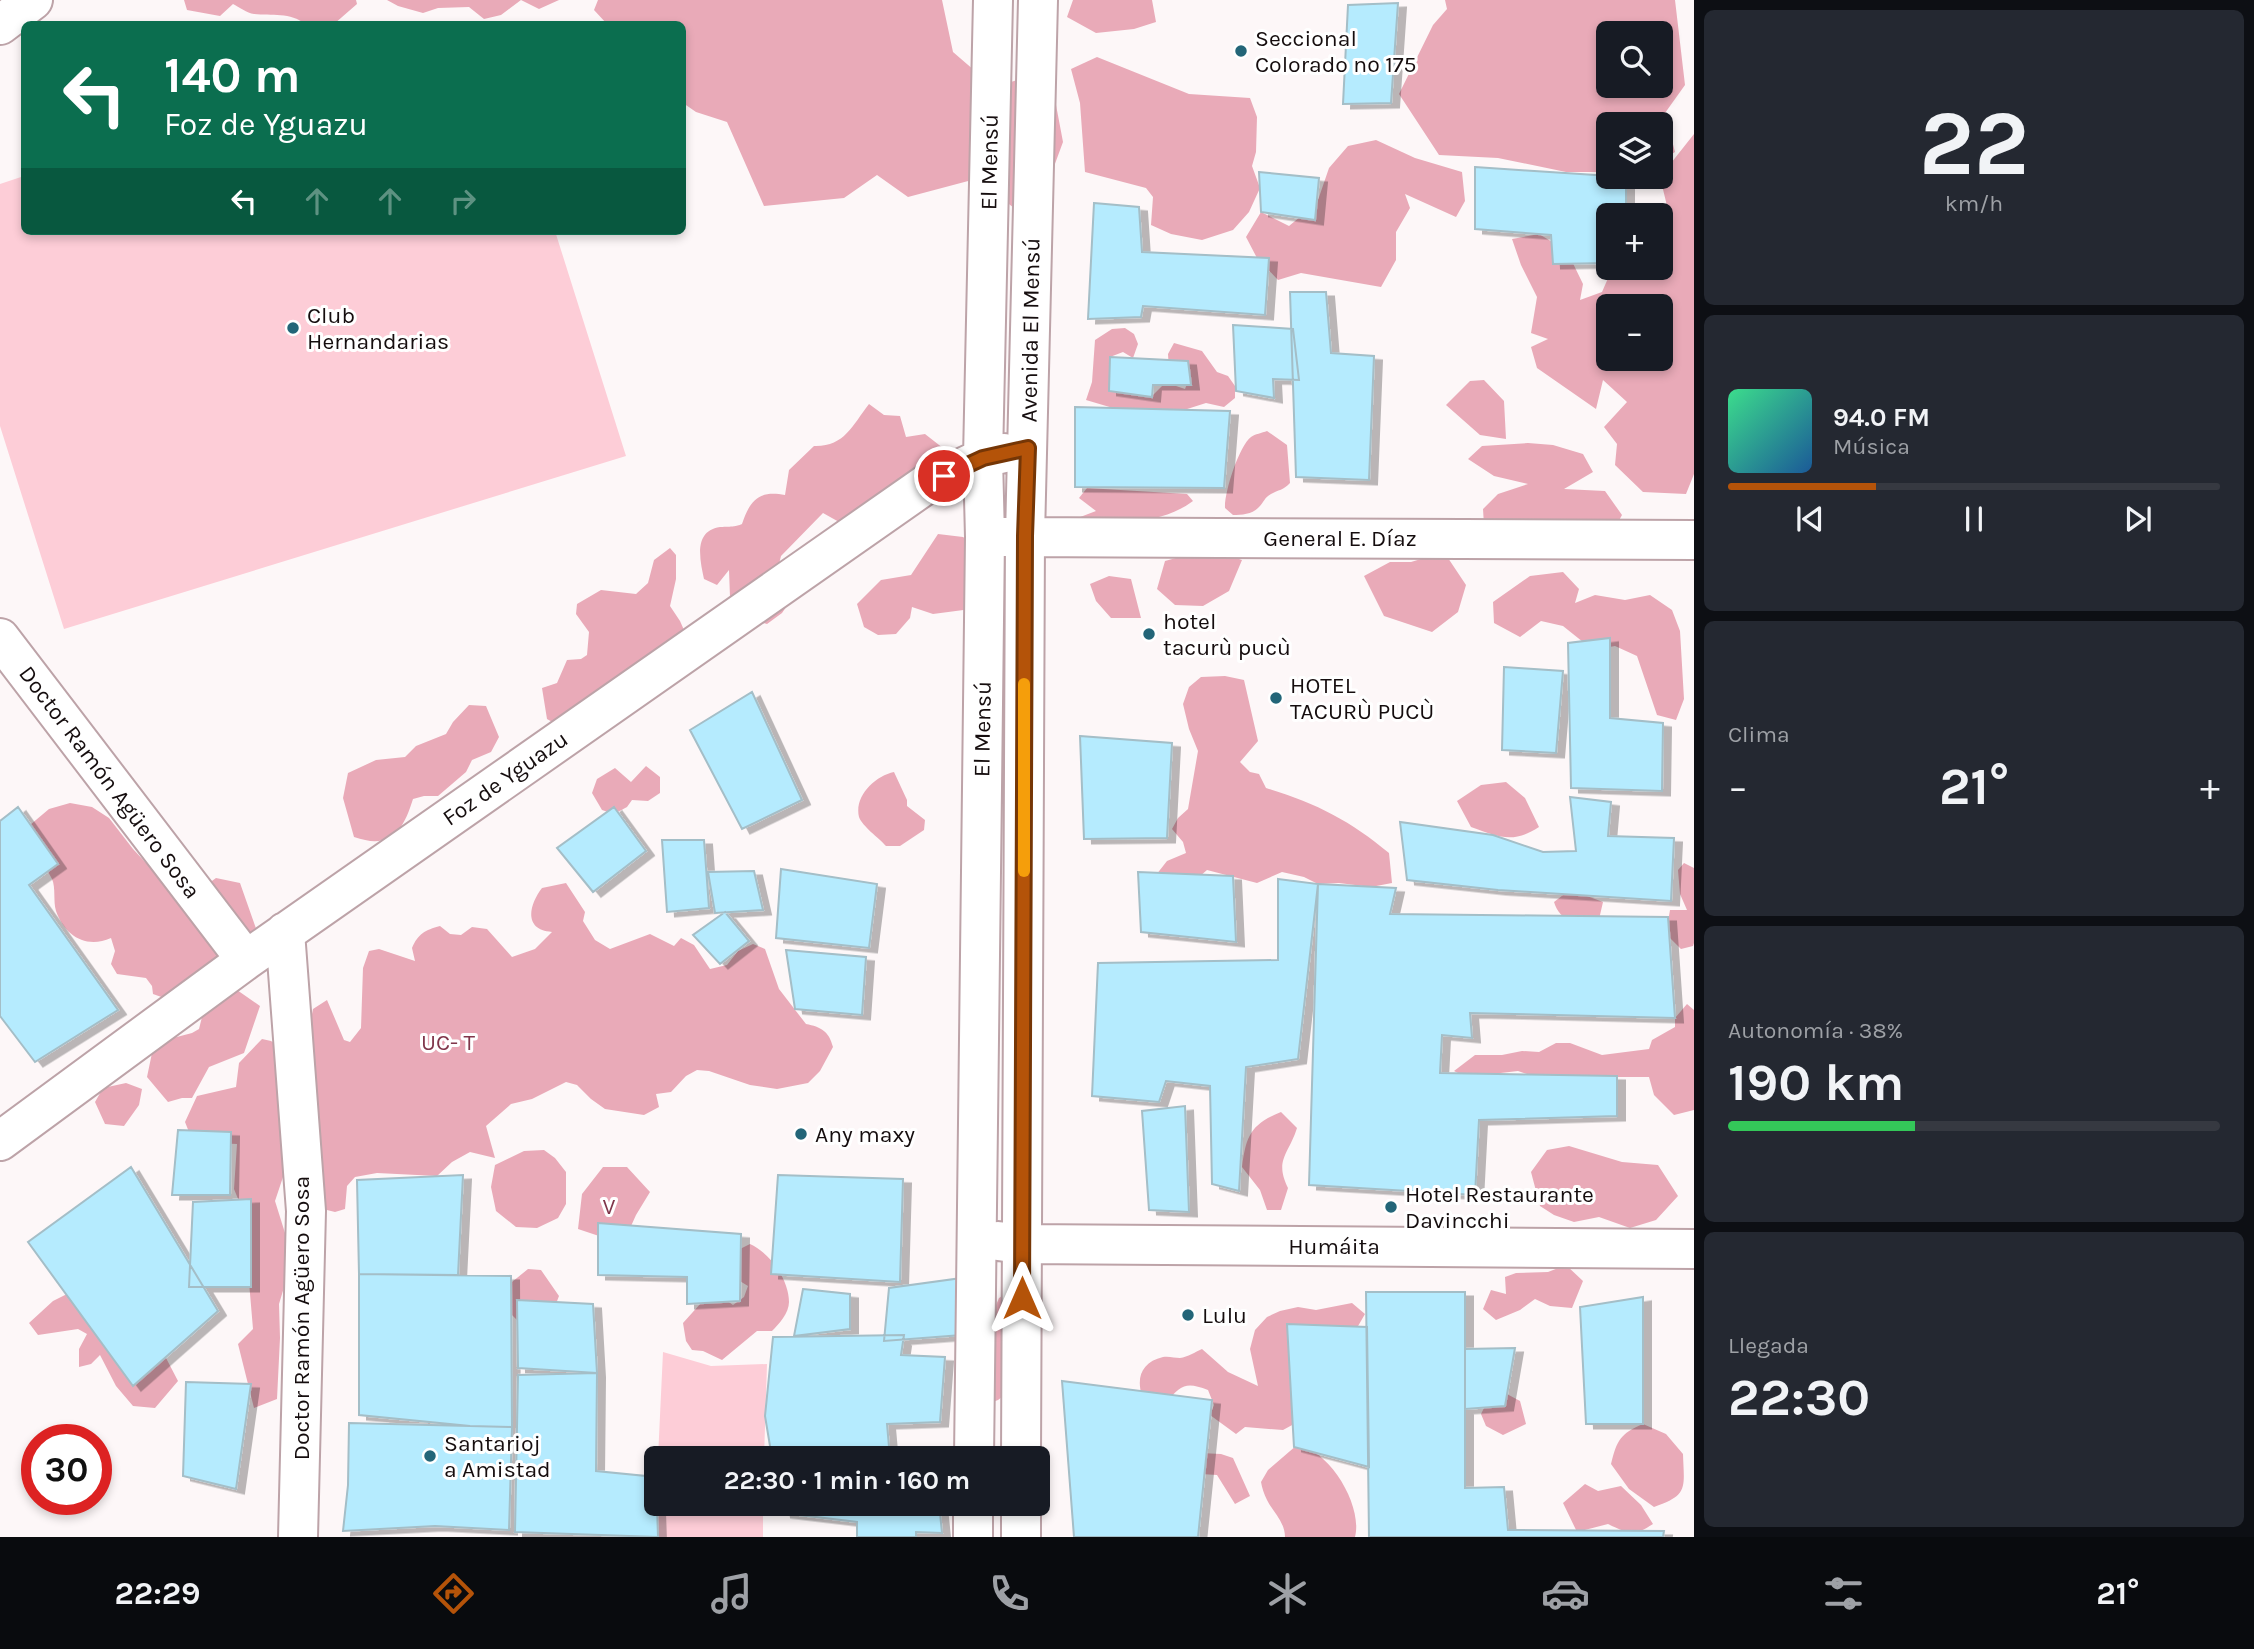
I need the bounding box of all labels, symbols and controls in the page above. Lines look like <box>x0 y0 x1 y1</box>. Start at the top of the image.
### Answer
map controls <box>1596 21 1673 371</box>
button: search <box>1596 21 1673 98</box>
place label: Seccional Colorado nº 175 <box>1255 25 1417 78</box>
marker: Seccional Colorado nº 175 <box>1233 43 1249 59</box>
text: 140 m <box>164 47 301 104</box>
icon: left <box>49 49 140 140</box>
text: 22 <box>1919 91 2029 197</box>
text: Foz de Yguazu <box>164 106 368 143</box>
button: layers <box>1596 112 1673 189</box>
street label: El Mensú <box>975 114 1004 210</box>
icon: left <box>225 182 263 220</box>
icon: ahead <box>298 182 336 220</box>
icon: ahead <box>371 182 409 220</box>
icon: right <box>444 182 482 220</box>
text: km/h <box>1945 190 2003 217</box>
button: + <box>1596 203 1673 280</box>
street label: Avenida El Mensú <box>1015 237 1046 423</box>
button: − <box>1596 294 1673 371</box>
place label: Club Hernandarias <box>307 302 449 355</box>
marker: Club Hernandarias <box>285 320 301 336</box>
text: 94.0 FM <box>1833 402 1930 433</box>
text: Música <box>1833 433 1910 460</box>
pin <box>914 446 974 506</box>
icon: arrive <box>925 457 963 495</box>
icon: previous <box>1791 500 1829 538</box>
icon: pause <box>1955 500 1993 538</box>
icon: next <box>2119 500 2157 538</box>
street label: General E. Díaz <box>1263 525 1417 552</box>
place label: hotel tacurù pucù <box>1163 608 1291 661</box>
marker: hotel tacurù pucù <box>1141 626 1157 642</box>
street label: Doctor Ramón Agüero Sosa <box>13 661 206 904</box>
place label: HOTEL TACURÙ PUCÙ <box>1290 672 1434 725</box>
street label: El Mensú <box>968 681 997 777</box>
marker: HOTEL TACURÙ PUCÙ <box>1268 690 1284 706</box>
text: Clima <box>1728 721 1790 748</box>
street label: Foz de Yguazu <box>438 725 573 831</box>
text: 21° <box>1939 756 2009 817</box>
text: − <box>1728 765 1748 810</box>
text: + <box>2200 765 2220 810</box>
text: Autonomía · 38% <box>1728 1017 1903 1044</box>
park label: UC- T <box>421 1029 476 1056</box>
text: 190 km <box>1728 1052 1904 1113</box>
place label: Any maxy <box>815 1121 915 1148</box>
marker: Any maxy <box>793 1126 809 1142</box>
street label: Doctor Ramón Agüero Sosa <box>288 1176 315 1460</box>
place label: Hotel Restaurante Davincchi <box>1405 1181 1594 1234</box>
park label: V <box>603 1193 616 1220</box>
marker: Hotel Restaurante Davincchi <box>1383 1199 1399 1215</box>
street label: Humáita <box>1288 1233 1380 1260</box>
position arrow <box>985 1261 1059 1335</box>
place label: Lulu <box>1202 1302 1247 1329</box>
marker: Lulu <box>1180 1307 1196 1323</box>
text: Llegada <box>1728 1332 1809 1359</box>
text: 22:30 <box>1728 1367 1870 1428</box>
speed limit sign: 30 <box>21 1424 112 1515</box>
place label: Santarioj a Amistad <box>444 1430 551 1483</box>
marker: Santarioj a Amistad <box>422 1448 438 1464</box>
text: 22:30 · 1 min · 160 m <box>724 1465 970 1496</box>
icon: directions <box>429 1569 478 1618</box>
icon: music <box>707 1569 756 1618</box>
icon: phone <box>985 1569 1034 1618</box>
icon: climate <box>1263 1569 1312 1618</box>
icon: car <box>1541 1569 1590 1618</box>
icon: filters <box>1819 1569 1868 1618</box>
text: 22:29 <box>114 1575 201 1612</box>
text: 21° <box>2096 1575 2140 1612</box>

